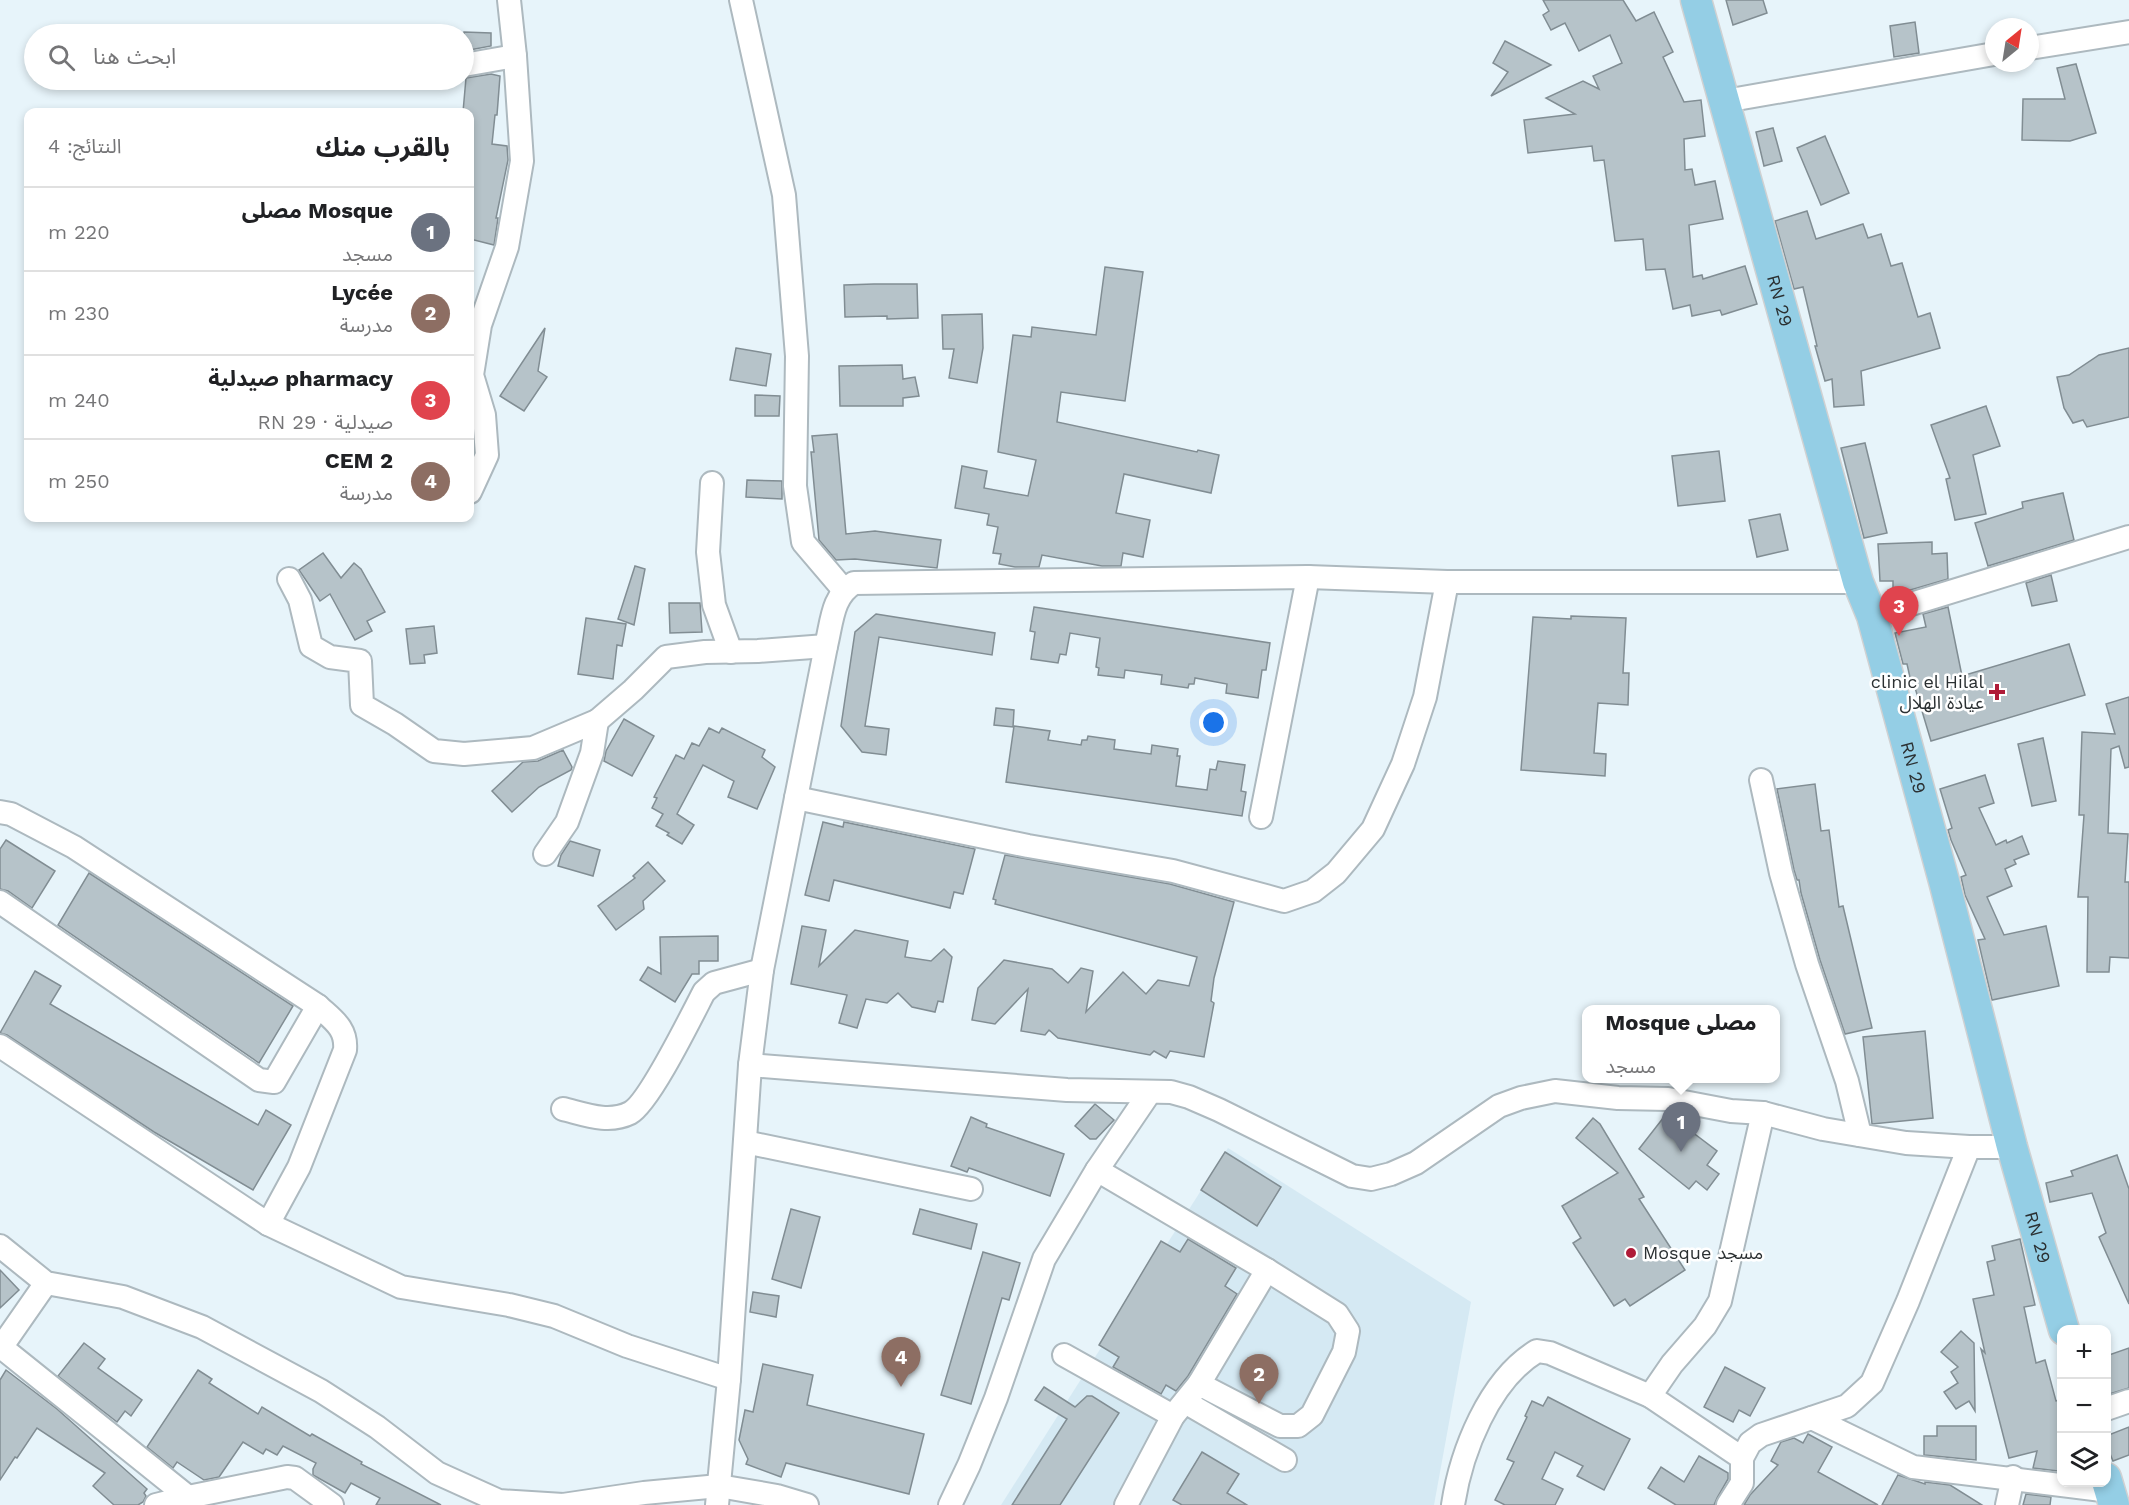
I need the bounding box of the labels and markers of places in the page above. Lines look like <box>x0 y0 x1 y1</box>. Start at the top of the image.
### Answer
pin: 3 <box>1880 586 1918 636</box>
place label: clinic el Hilal عيادة الهلال <box>1871 671 1984 714</box>
marker: clinic el Hilal عيادة الهلال <box>1988 683 2006 701</box>
pin: 1 <box>1662 1102 1700 1152</box>
place label: Mosque مسجد <box>1643 1242 1763 1263</box>
marker: Mosque مسجد <box>1624 1246 1638 1260</box>
pin: 4 <box>882 1338 920 1387</box>
pin: 2 <box>1240 1354 1278 1404</box>

